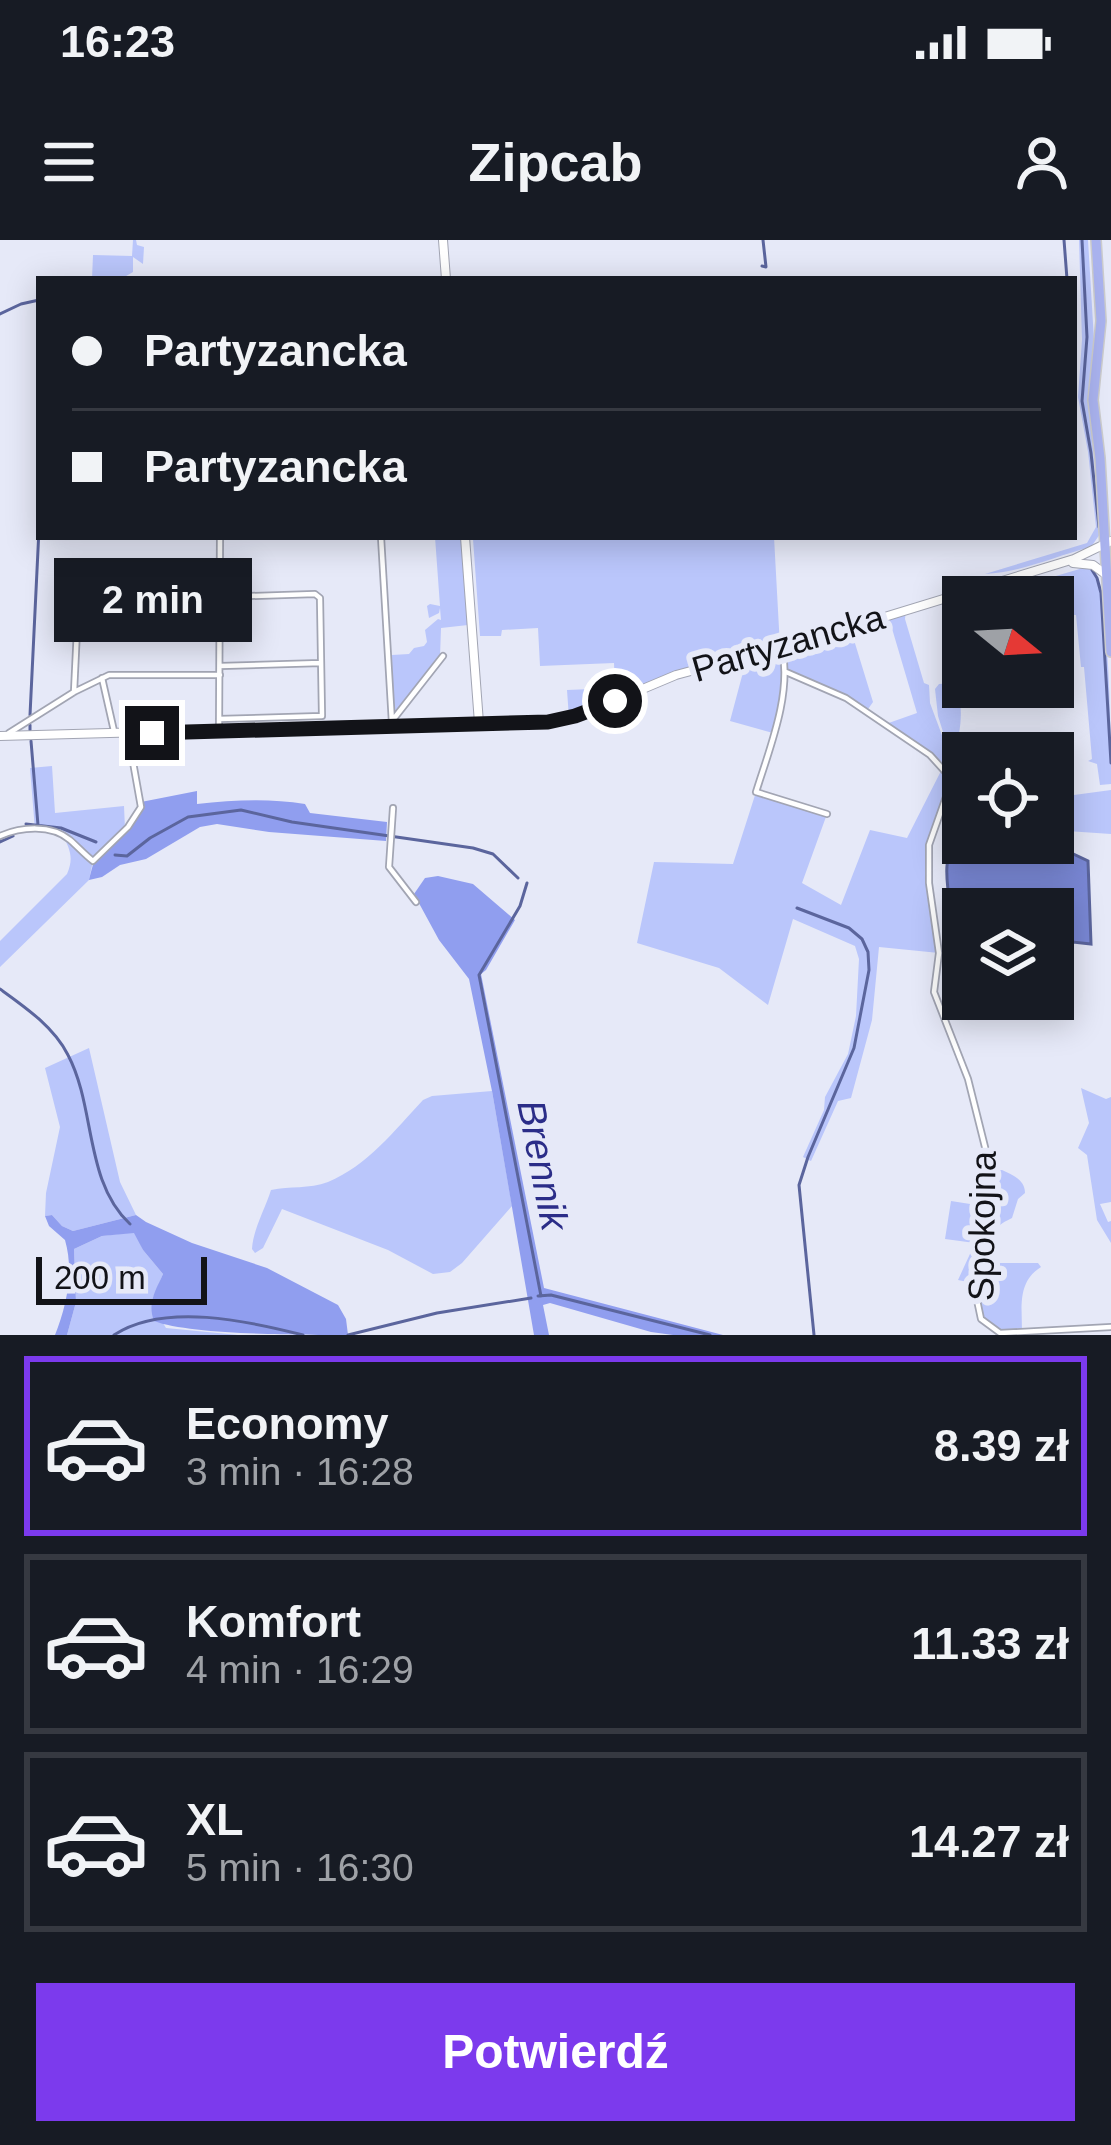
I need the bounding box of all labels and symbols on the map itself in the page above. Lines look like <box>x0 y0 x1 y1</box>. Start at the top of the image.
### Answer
callout: 2 min <box>53 559 251 643</box>
north arrow <box>942 576 1074 708</box>
street label: Partyzancka <box>687 596 890 690</box>
route start <box>588 674 642 728</box>
route end <box>125 706 179 760</box>
water label: Brennik <box>509 1096 577 1236</box>
street label: Spokojna <box>960 1150 1004 1301</box>
scale bar <box>36 1251 207 1304</box>

